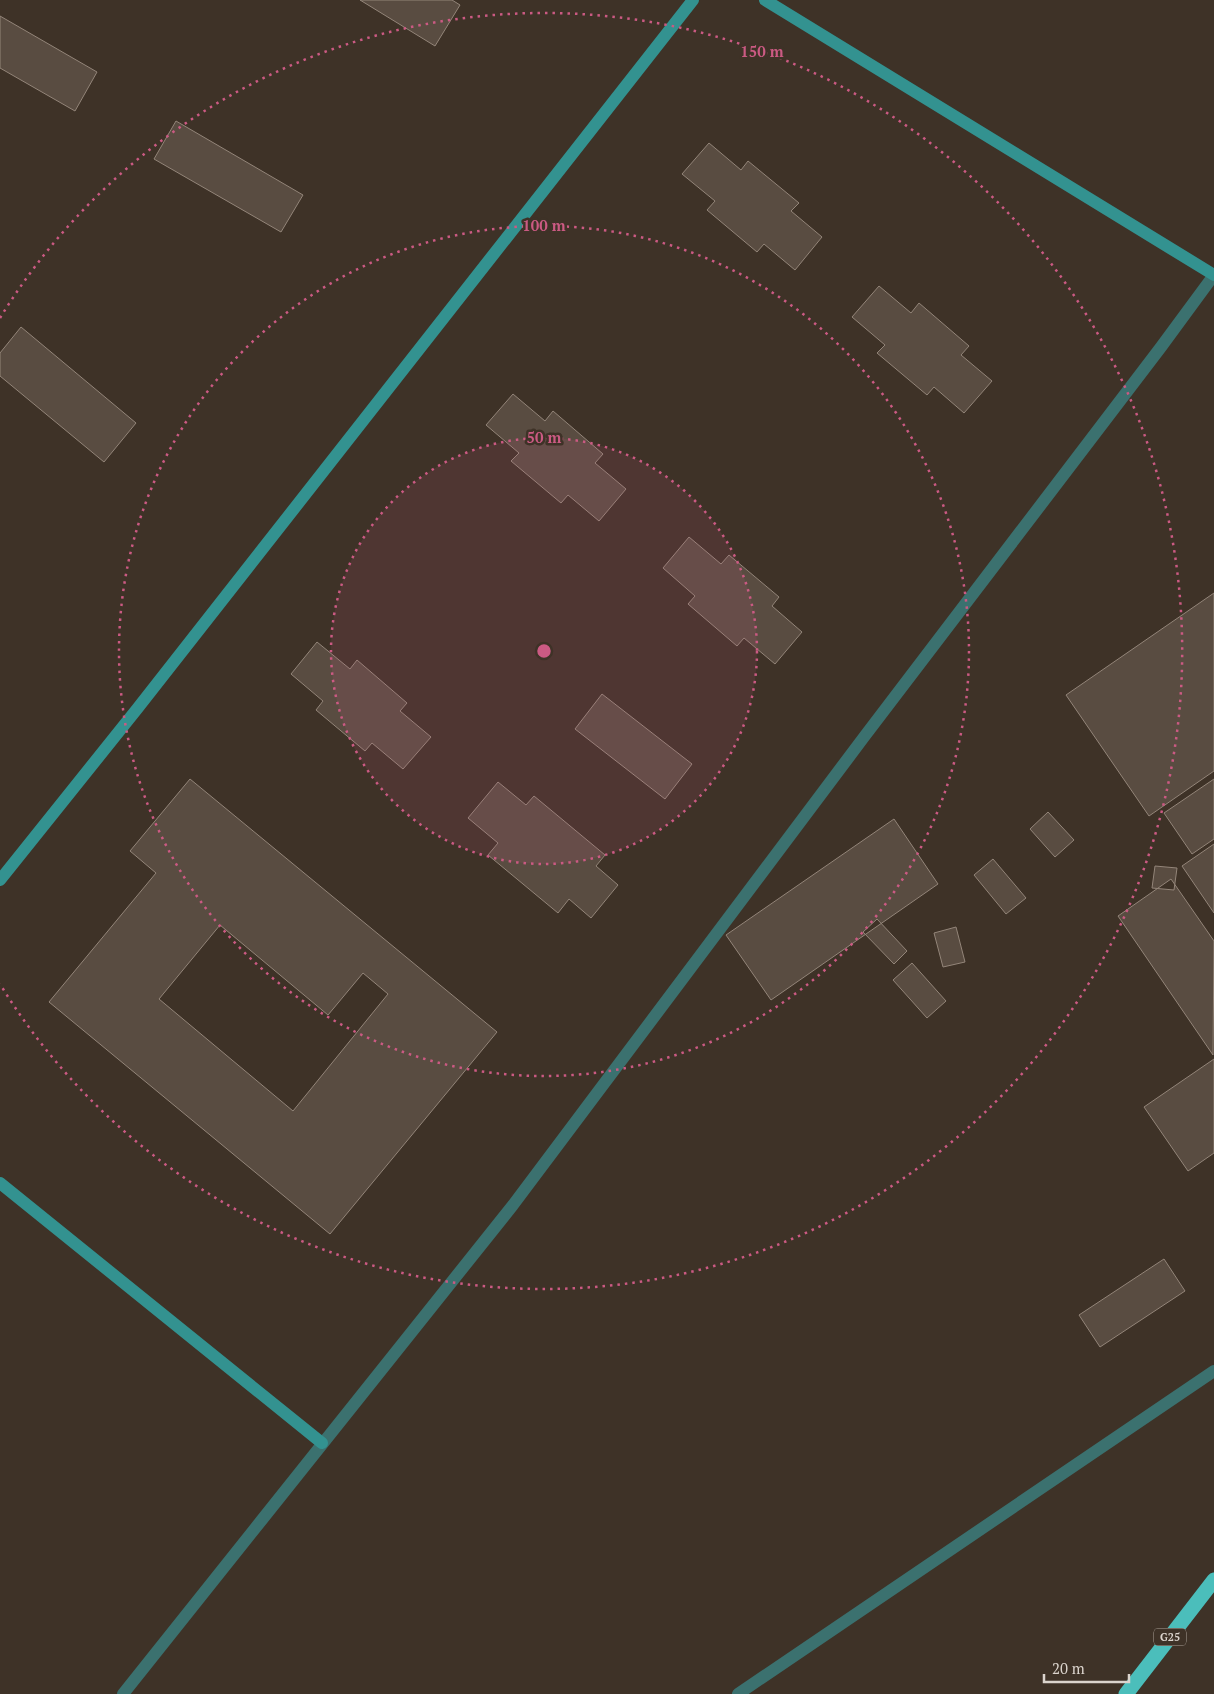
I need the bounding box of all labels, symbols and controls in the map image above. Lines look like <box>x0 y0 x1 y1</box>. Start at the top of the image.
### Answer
text: 150 m <box>740 41 784 61</box>
text: 100 m <box>522 215 566 235</box>
text: 50 m <box>527 427 562 447</box>
centre of rings <box>535 642 553 660</box>
road number: G25 <box>1154 1628 1186 1645</box>
scale bar <box>1044 1652 1129 1684</box>
text: 20 m <box>1052 1658 1085 1678</box>

